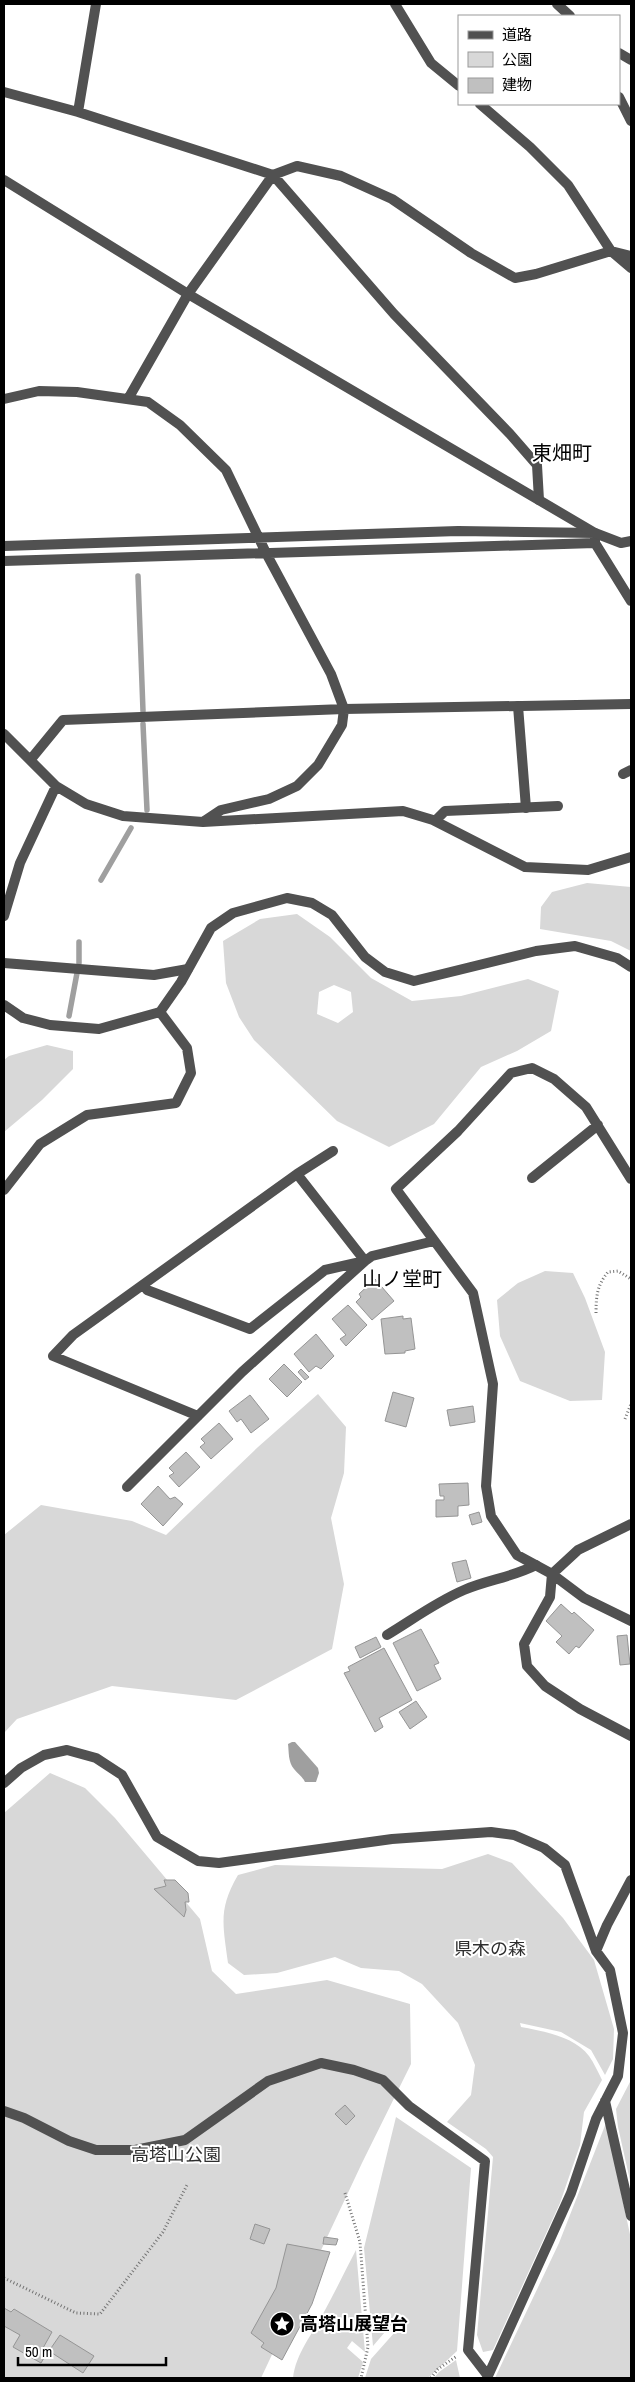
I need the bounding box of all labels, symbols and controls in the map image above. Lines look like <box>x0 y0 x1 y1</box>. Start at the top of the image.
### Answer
legend <box>458 15 620 105</box>
text: 道路 <box>502 24 532 45</box>
text: 公園 <box>502 49 532 70</box>
text: 建物 <box>502 74 532 95</box>
district label: 東畑町 <box>532 439 592 466</box>
district label: 山ノ堂町 <box>362 1265 442 1292</box>
park label: 県木の森 <box>454 1936 526 1961</box>
park label: 高塔山公園 <box>131 2142 221 2167</box>
place icon: 高塔山展望台 <box>269 2311 295 2337</box>
place label: 高塔山展望台 <box>300 2311 408 2336</box>
scale bar <box>18 2334 165 2366</box>
text: 50 m <box>25 2341 52 2362</box>

